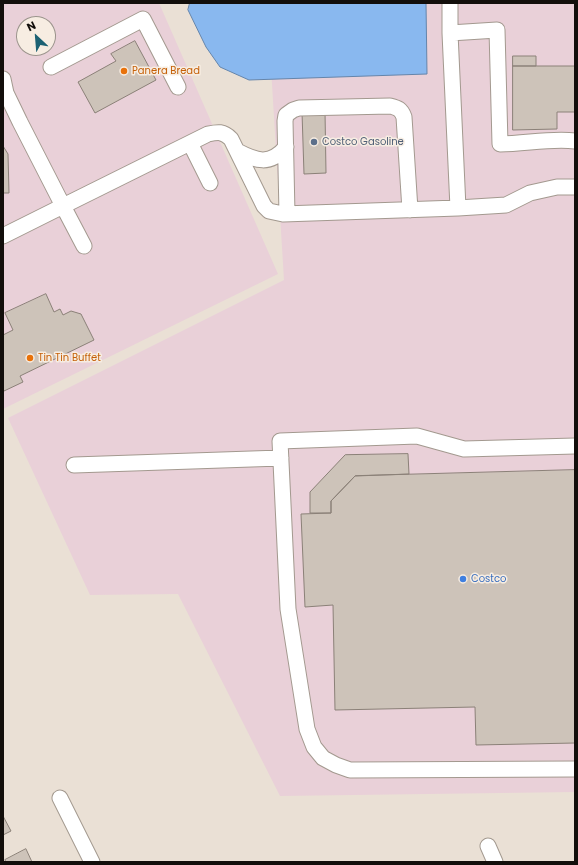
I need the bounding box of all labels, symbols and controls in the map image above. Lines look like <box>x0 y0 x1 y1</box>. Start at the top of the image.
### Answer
north arrow <box>16 16 56 56</box>
text: N <box>24 17 38 35</box>
place label: Panera Bread <box>132 65 200 77</box>
marker: Panera Bread <box>119 66 129 76</box>
place label: Costco Gasoline <box>322 136 404 148</box>
marker: Costco Gasoline <box>309 137 319 147</box>
place label: Tin Tin Buffet <box>38 352 101 364</box>
marker: Tin Tin Buffet <box>25 353 35 363</box>
place label: Costco <box>471 573 506 585</box>
marker: Costco <box>458 574 468 584</box>

